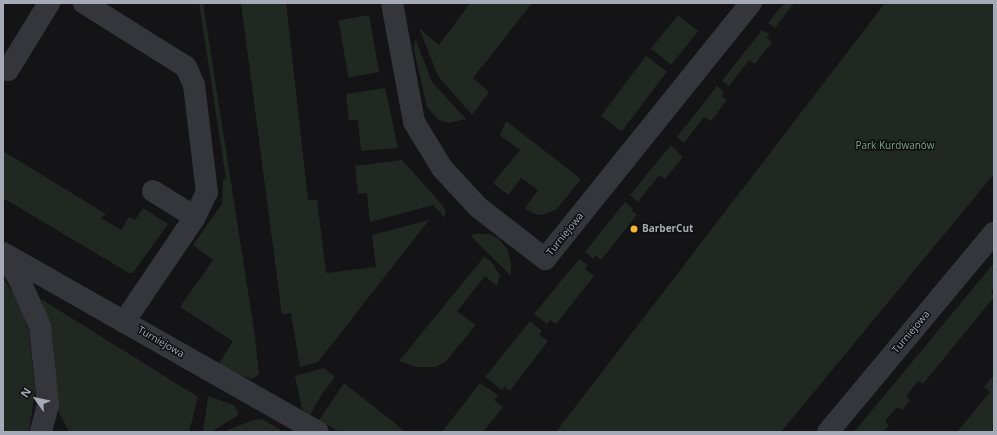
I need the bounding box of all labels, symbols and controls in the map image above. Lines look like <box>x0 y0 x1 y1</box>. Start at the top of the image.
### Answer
park label: Park Kurdwanów <box>855 140 935 152</box>
street label: Turniejowa <box>544 210 586 258</box>
place label: BarberCut <box>642 223 693 235</box>
marker: BarberCut <box>629 224 639 234</box>
street label: Turniejowa <box>890 308 932 356</box>
street label: Turniejowa <box>136 324 186 360</box>
north arrow <box>16 379 56 419</box>
text: N <box>17 384 34 400</box>

